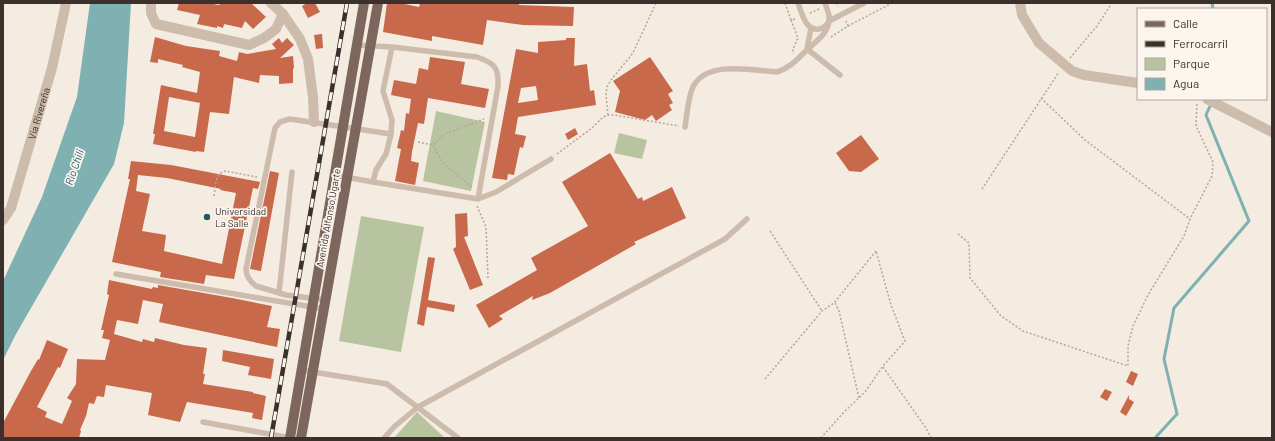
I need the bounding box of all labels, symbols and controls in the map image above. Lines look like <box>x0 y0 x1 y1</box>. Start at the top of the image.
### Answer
legend <box>1137 8 1267 100</box>
text: Calle <box>1173 16 1198 30</box>
text: Ferrocarril <box>1173 36 1228 50</box>
text: Parque <box>1173 56 1210 70</box>
text: Agua <box>1173 76 1199 90</box>
street label: Via Rivereña <box>25 86 52 141</box>
water label: Río Chili <box>62 147 86 187</box>
street label: Avenida Alfonso Ugarte <box>313 168 343 268</box>
place label: Universidad La Salle <box>215 205 266 229</box>
marker: Universidad La Salle <box>202 212 212 222</box>

